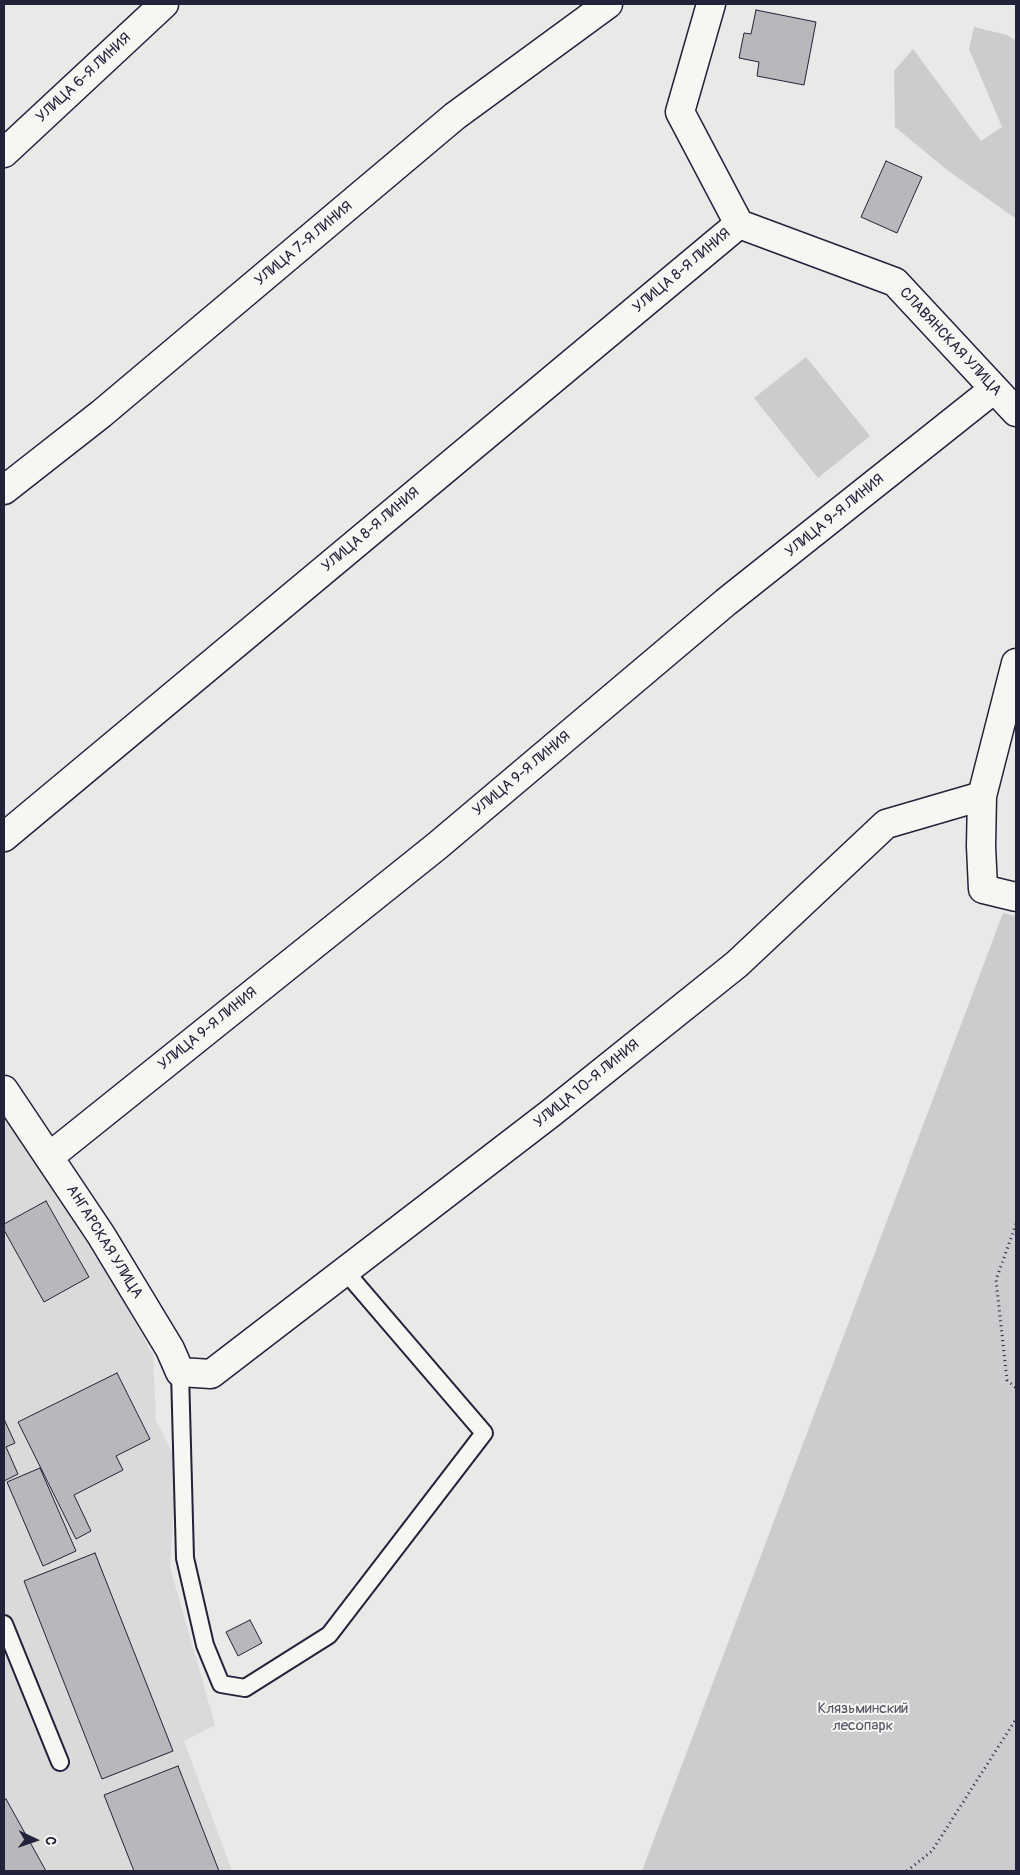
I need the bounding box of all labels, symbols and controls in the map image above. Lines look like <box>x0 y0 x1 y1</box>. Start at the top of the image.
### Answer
street label: УЛИЦА 6-Я ЛИНИЯ <box>33 30 135 126</box>
street label: УЛИЦА 7-Я ЛИНИЯ <box>251 198 357 290</box>
street label: УЛИЦА 8-Я ЛИНИЯ <box>630 225 734 317</box>
street label: СЛАВЯНСКАЯ УЛИЦА <box>895 284 1005 400</box>
street label: УЛИЦА 9-Я ЛИНИЯ <box>782 471 888 561</box>
street label: УЛИЦА 8-Я ЛИНИЯ <box>319 484 423 576</box>
street label: УЛИЦА 9-Я ЛИНИЯ <box>470 728 574 820</box>
street label: УЛИЦА 9-Я ЛИНИЯ <box>155 984 261 1074</box>
street label: УЛИЦА 10-Я ЛИНИЯ <box>531 1036 643 1132</box>
street label: АНГАРСКАЯ УЛИЦА <box>62 1182 146 1302</box>
park label: Клязьминский лесопарк <box>818 1700 908 1735</box>
north arrow <box>10 1815 60 1865</box>
text: С <box>42 1836 59 1846</box>

